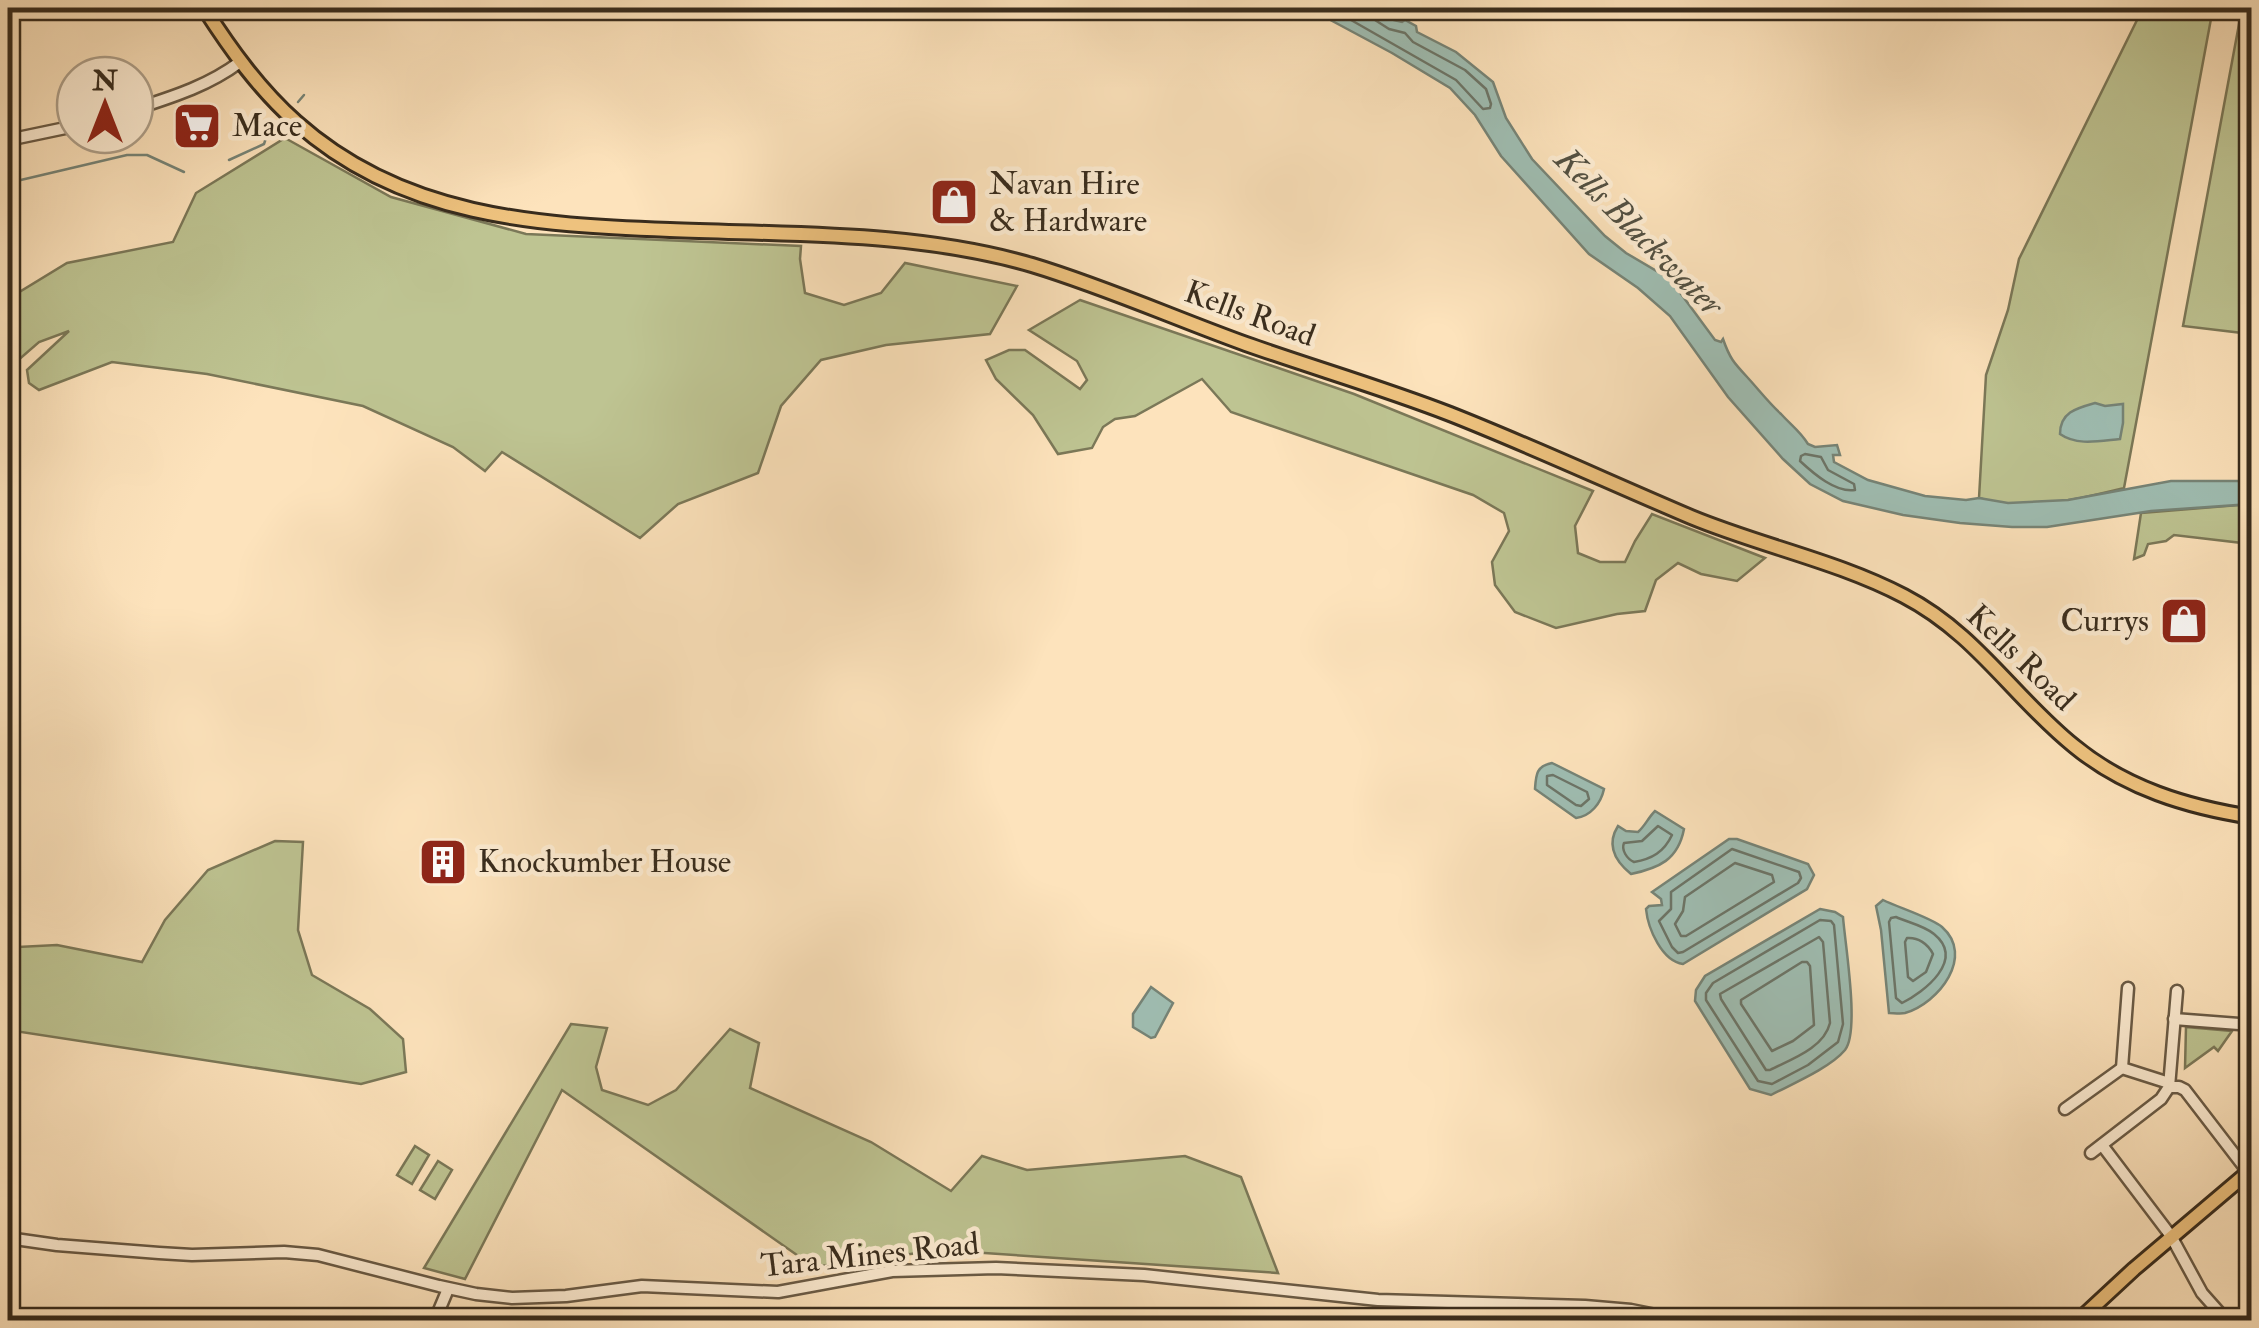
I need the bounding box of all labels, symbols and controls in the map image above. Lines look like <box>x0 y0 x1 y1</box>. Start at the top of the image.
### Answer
north arrow <box>55 55 155 155</box>
text: N <box>91 64 118 99</box>
supermarket icon: Mace <box>171 100 223 152</box>
place label: Mace <box>232 106 302 146</box>
water label: Kells Blackwater <box>1544 137 1734 327</box>
place label: Navan Hire & Hardware <box>989 164 1147 241</box>
shop icon: Navan Hire & Hardware <box>928 176 980 228</box>
street label: Kells Road <box>1179 272 1321 356</box>
shop icon: Currys <box>2158 595 2210 647</box>
street label: Kells Road <box>1958 596 2084 720</box>
place label: Currys <box>2060 601 2149 641</box>
building icon: Knockumber House <box>417 836 469 888</box>
place label: Knockumber House <box>478 842 731 882</box>
street label: Tara Mines Road <box>759 1224 981 1286</box>

